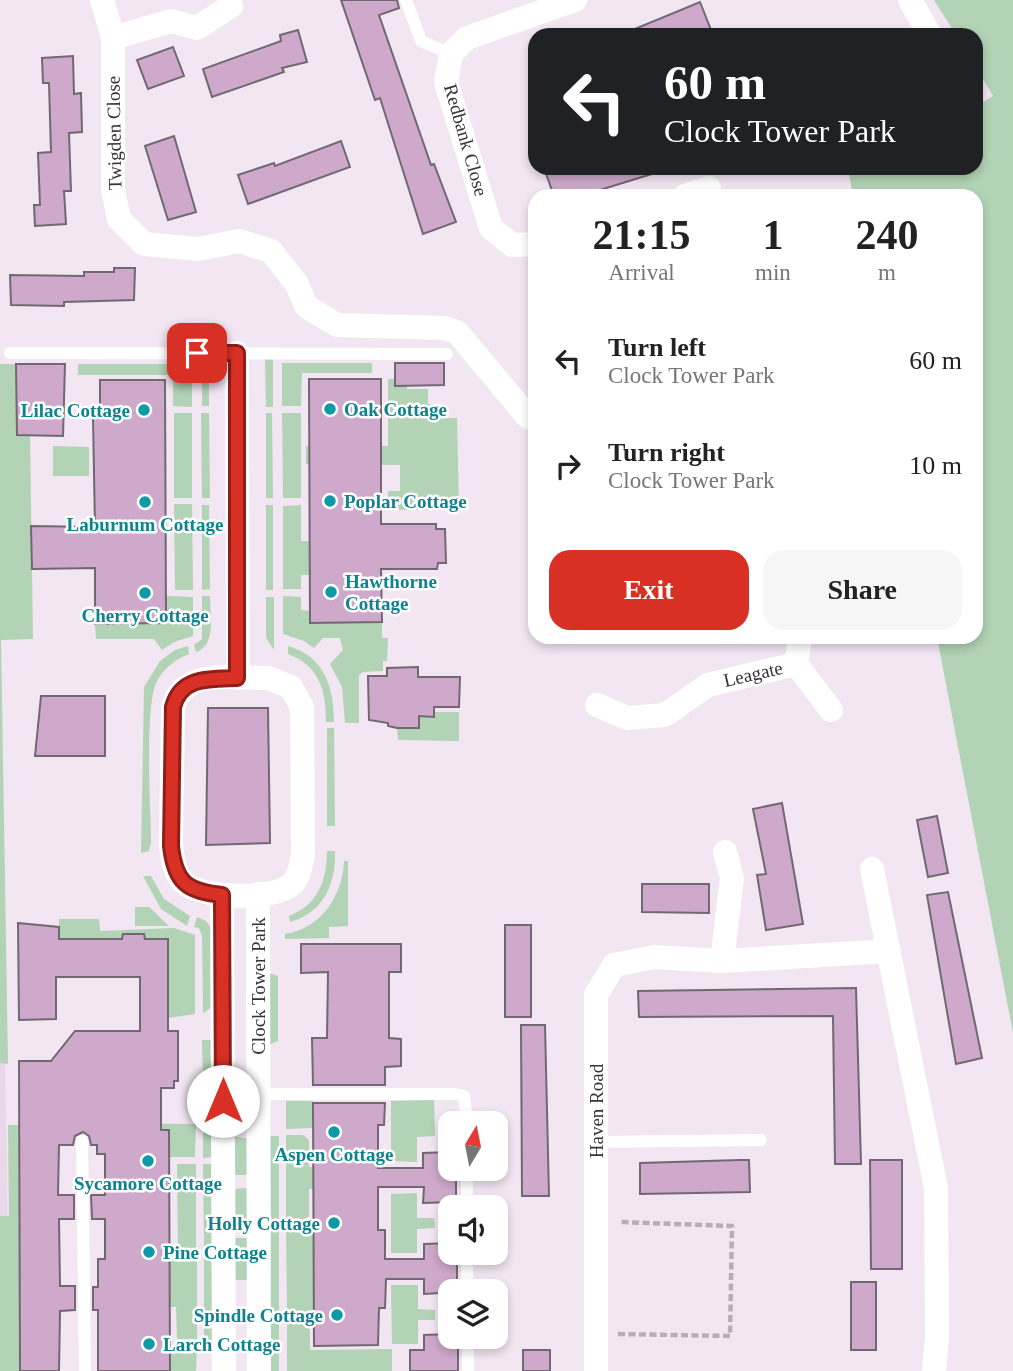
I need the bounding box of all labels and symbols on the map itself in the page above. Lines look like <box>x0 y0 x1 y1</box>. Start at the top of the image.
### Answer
street label: Twigden Close <box>103 76 125 190</box>
street label: Redbank Close <box>440 82 492 198</box>
pin <box>167 323 227 383</box>
place label: Oak Cottage <box>344 399 447 420</box>
place label: Lilac Cottage <box>21 400 130 421</box>
marker: Oak Cottage <box>322 401 338 417</box>
marker: Lilac Cottage <box>136 402 152 418</box>
place label: Poplar Cottage <box>344 491 467 512</box>
marker: Poplar Cottage <box>322 493 338 509</box>
marker: Laburnum Cottage <box>137 494 153 510</box>
place label: Laburnum Cottage <box>67 514 223 535</box>
place label: Hawthorne Cottage <box>345 571 437 614</box>
marker: Hawthorne Cottage <box>323 584 339 600</box>
marker: Cherry Cottage <box>137 585 153 601</box>
place label: Cherry Cottage <box>81 605 209 626</box>
street label: Leagate <box>721 657 785 691</box>
street label: Clock Tower Park <box>248 917 269 1055</box>
street label: Haven Road <box>586 1063 607 1158</box>
position arrow <box>186 1064 260 1138</box>
north arrow <box>438 1111 508 1181</box>
marker: Aspen Cottage <box>326 1124 342 1140</box>
place label: Aspen Cottage <box>275 1144 393 1165</box>
marker: Sycamore Cottage <box>140 1153 156 1169</box>
place label: Sycamore Cottage <box>74 1173 222 1194</box>
place label: Holly Cottage <box>208 1213 320 1234</box>
marker: Holly Cottage <box>326 1215 342 1231</box>
place label: Pine Cottage <box>163 1242 267 1263</box>
marker: Pine Cottage <box>141 1244 157 1260</box>
place label: Spindle Cottage <box>194 1305 323 1326</box>
marker: Spindle Cottage <box>329 1307 345 1323</box>
place label: Larch Cottage <box>163 1334 280 1355</box>
marker: Larch Cottage <box>141 1336 157 1352</box>

